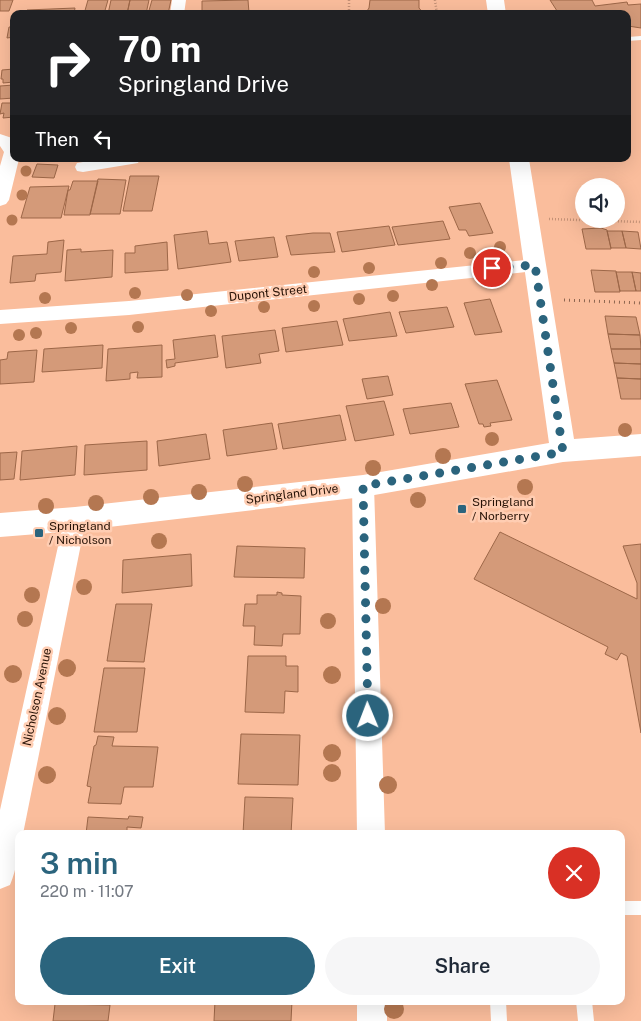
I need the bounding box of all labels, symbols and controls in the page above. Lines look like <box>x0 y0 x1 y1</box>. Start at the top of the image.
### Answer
text: 70 m <box>118 29 201 70</box>
icon: right <box>35 30 100 95</box>
text: Springland Drive <box>118 71 289 97</box>
icon: left <box>89 125 117 153</box>
text: Then <box>35 128 79 150</box>
map controls <box>575 178 625 228</box>
button: sound <box>575 178 625 228</box>
pin <box>471 247 513 289</box>
icon: arrive <box>478 254 506 282</box>
street label: Dupont Street <box>228 282 308 304</box>
street label: Springland Drive <box>245 481 339 507</box>
place label: Springland / Norberry <box>472 495 534 523</box>
marker: Springland / Norberry <box>456 503 468 515</box>
place label: Springland / Nicholson <box>49 519 112 547</box>
marker: Springland / Nicholson <box>33 527 45 539</box>
street label: Nicholson Avenue <box>20 647 54 747</box>
position arrow <box>341 689 393 741</box>
text: 3 min <box>40 845 118 881</box>
button: close <box>548 847 600 899</box>
text: 220 m · 11:07 <box>40 882 134 901</box>
button: Exit <box>40 937 315 995</box>
button: Share <box>325 937 600 995</box>

